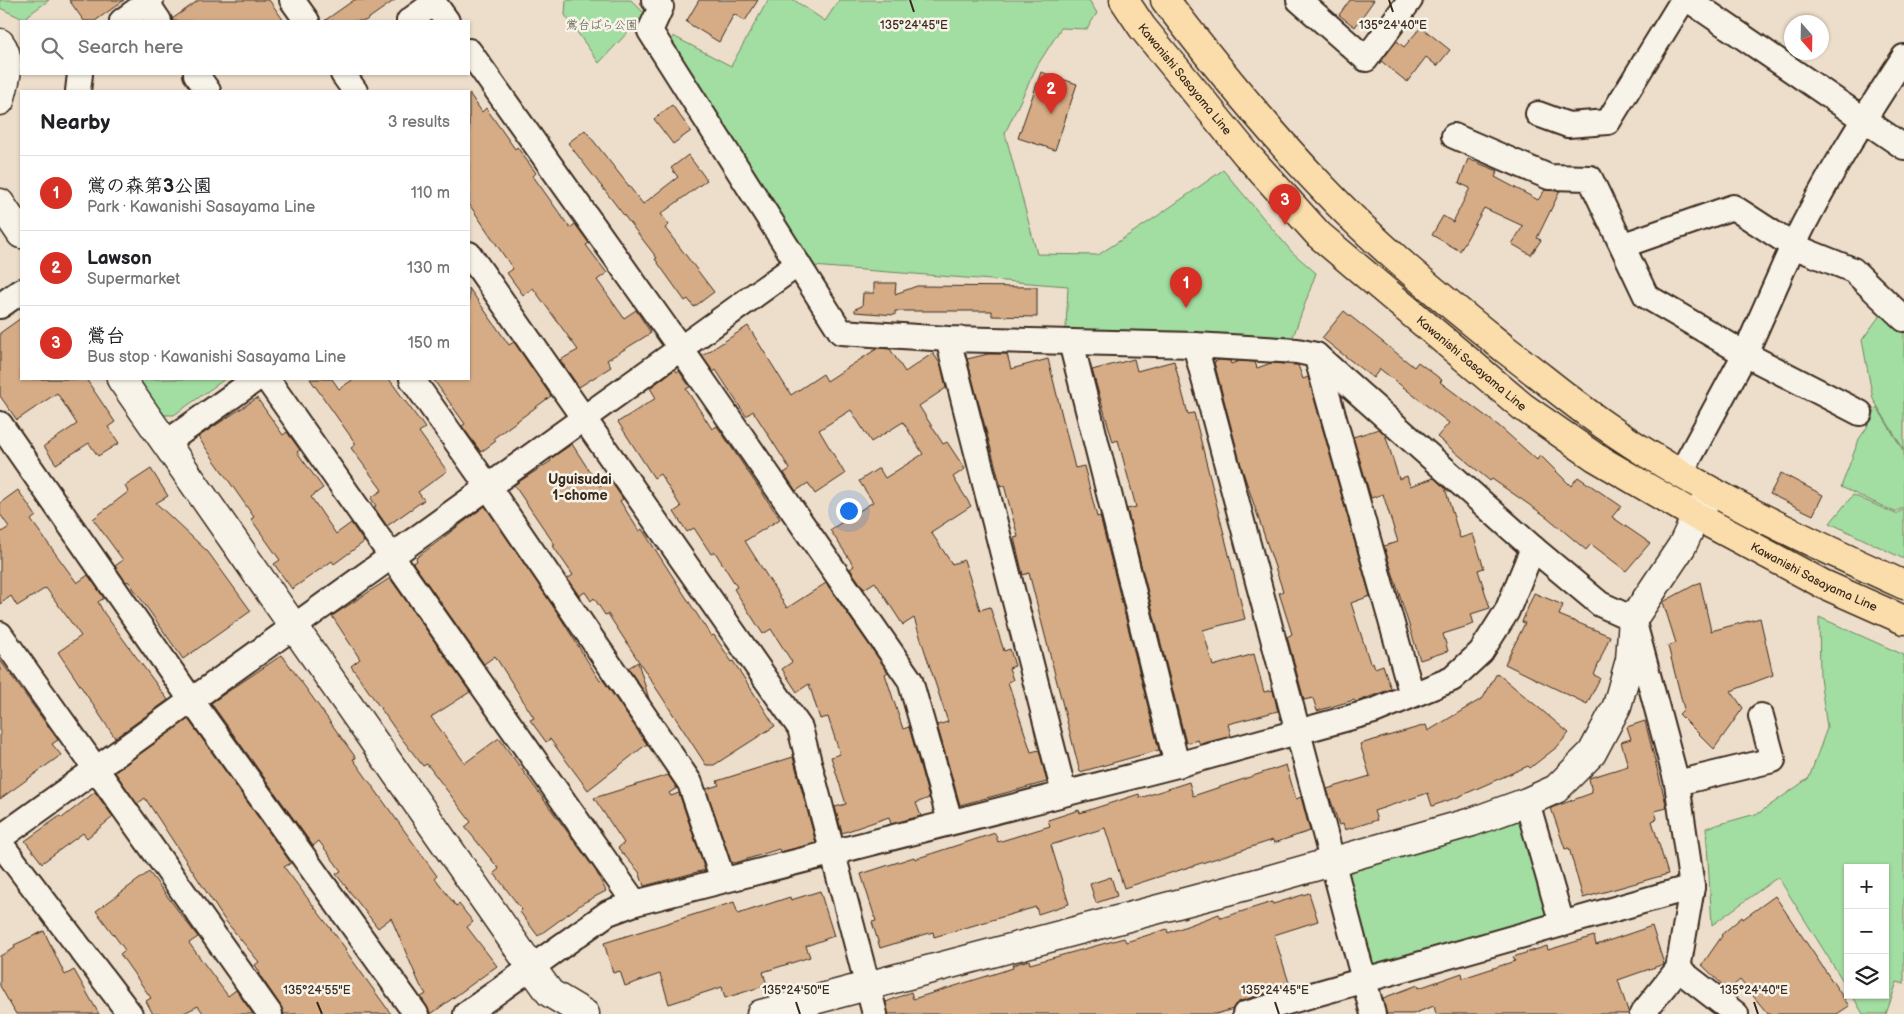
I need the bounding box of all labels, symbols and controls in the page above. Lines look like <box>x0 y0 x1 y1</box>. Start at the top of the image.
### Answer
north arrow <box>1784 15 1829 60</box>
park label: 鴬台ばら公園 <box>566 18 638 33</box>
text: 135°24'45"E <box>880 18 948 33</box>
text: 135°24'40"E <box>1359 18 1427 33</box>
search box <box>20 20 470 75</box>
street label: Kawanishi Sasayama Line <box>1134 21 1234 138</box>
icon: search <box>38 34 66 62</box>
text: Search here <box>78 36 183 59</box>
pin: 2 <box>1035 73 1067 114</box>
text: Nearby <box>40 110 110 135</box>
text: 3 results <box>388 113 450 132</box>
text: 鴬の森第3公園 <box>87 175 212 198</box>
text: 1 <box>53 184 59 203</box>
text: 110 m <box>411 184 450 203</box>
pin: 3 <box>1269 184 1301 225</box>
text: Park · Kawanishi Sasayama Line <box>87 198 315 217</box>
text: Lawson <box>87 247 152 270</box>
text: 2 <box>51 259 61 278</box>
text: 130 m <box>407 259 450 278</box>
pin: 1 <box>1170 267 1202 308</box>
text: Supermarket <box>87 270 180 289</box>
street label: Kawanishi Sasayama Line <box>1413 313 1529 415</box>
text: 鶯台 <box>87 325 125 348</box>
text: 3 <box>51 334 61 353</box>
text: 150 m <box>408 334 450 353</box>
text: Bus stop · Kawanishi Sasayama Line <box>87 348 346 367</box>
district label: Uguisudai 1-chome <box>548 471 612 504</box>
your location <box>836 498 862 524</box>
street label: Kawanishi Sasayama Line <box>1748 540 1879 615</box>
map controls <box>1844 864 1889 999</box>
button: + <box>1844 864 1889 909</box>
button: − <box>1844 909 1889 954</box>
button: layers <box>1844 954 1889 999</box>
text: 135°24'55"E <box>283 983 351 998</box>
text: 135°24'50"E <box>762 983 830 998</box>
text: 135°24'45"E <box>1241 983 1309 998</box>
text: 135°24'40"E <box>1720 983 1788 998</box>

